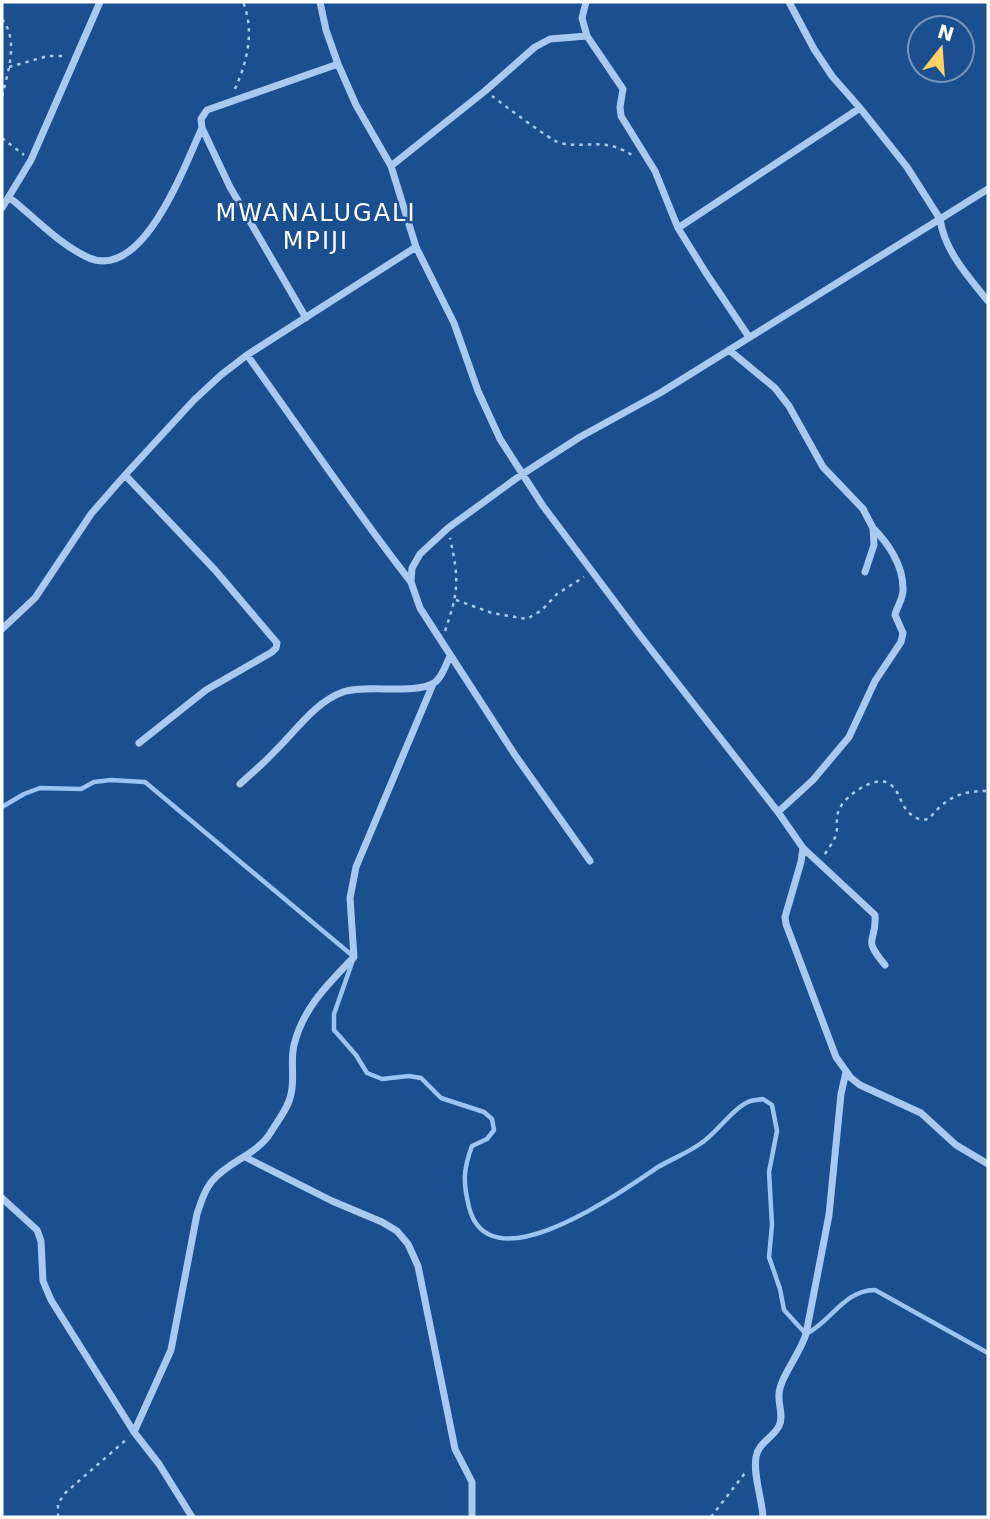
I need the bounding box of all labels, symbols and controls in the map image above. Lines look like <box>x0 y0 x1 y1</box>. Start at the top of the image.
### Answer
north arrow <box>906 14 976 84</box>
text: N <box>935 20 957 46</box>
district label: MWANALUGALI MPIJI <box>215 199 417 255</box>

